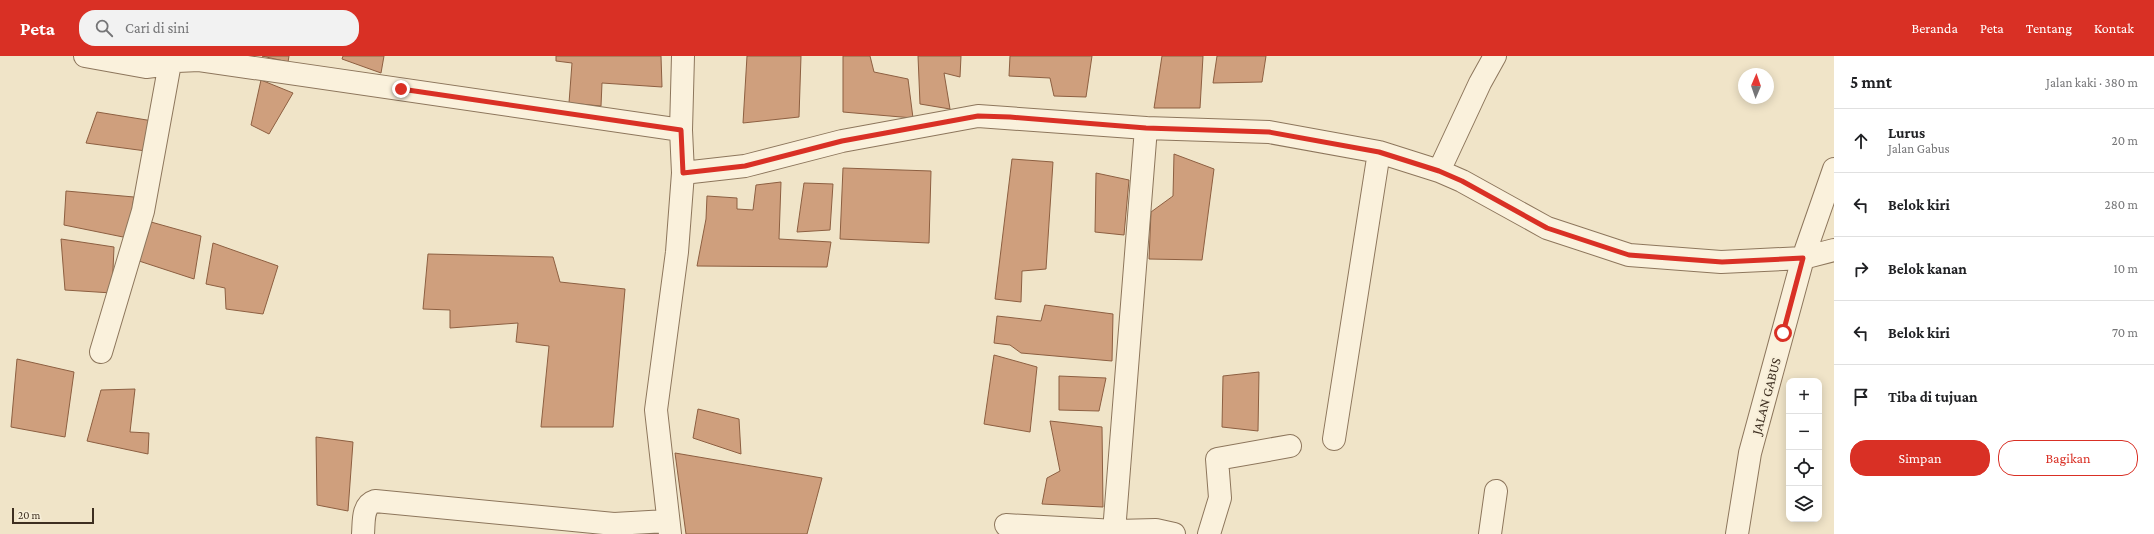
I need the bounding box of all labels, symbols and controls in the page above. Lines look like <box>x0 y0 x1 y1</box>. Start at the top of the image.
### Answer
search box <box>79 10 359 46</box>
icon: search <box>93 17 115 39</box>
text: Peta <box>20 18 55 39</box>
text: Cari di sini <box>125 20 189 36</box>
text: Beranda <box>1912 20 1958 36</box>
text: Peta <box>1980 20 2004 36</box>
text: Tentang <box>2026 20 2072 36</box>
text: Kontak <box>2094 20 2134 36</box>
north arrow <box>1738 68 1774 104</box>
text: 5 mnt <box>1850 73 1892 92</box>
text: Jalan kaki · 380 m <box>2046 75 2138 90</box>
route end <box>392 80 410 98</box>
text: Lurus <box>1888 125 1925 141</box>
icon: ahead <box>1850 130 1872 152</box>
text: 20 m <box>2112 133 2138 148</box>
text: Jalan Gabus <box>1888 141 1950 156</box>
icon: left <box>1850 194 1872 216</box>
text: Belok kiri <box>1888 197 1950 213</box>
text: 280 m <box>2105 197 2138 212</box>
icon: right <box>1850 258 1872 280</box>
text: Belok kanan <box>1888 261 1967 277</box>
text: 10 m <box>2113 261 2138 276</box>
icon: left <box>1850 322 1872 344</box>
route start <box>1774 324 1792 342</box>
text: Belok kiri <box>1888 325 1950 341</box>
text: 70 m <box>2112 325 2138 340</box>
street label: JALAN GABUS <box>1748 355 1784 438</box>
map controls <box>1786 378 1822 522</box>
button: + <box>1786 378 1822 414</box>
icon: arrive <box>1850 386 1872 408</box>
text: Tiba di tujuan <box>1888 389 1978 405</box>
button: − <box>1786 414 1822 450</box>
button: Simpan <box>1850 440 1990 476</box>
button: Bagikan <box>1998 440 2138 476</box>
button: locate <box>1786 450 1822 486</box>
button: layers <box>1786 486 1822 522</box>
scale bar <box>12 506 94 525</box>
text: 20 m <box>18 509 40 521</box>

